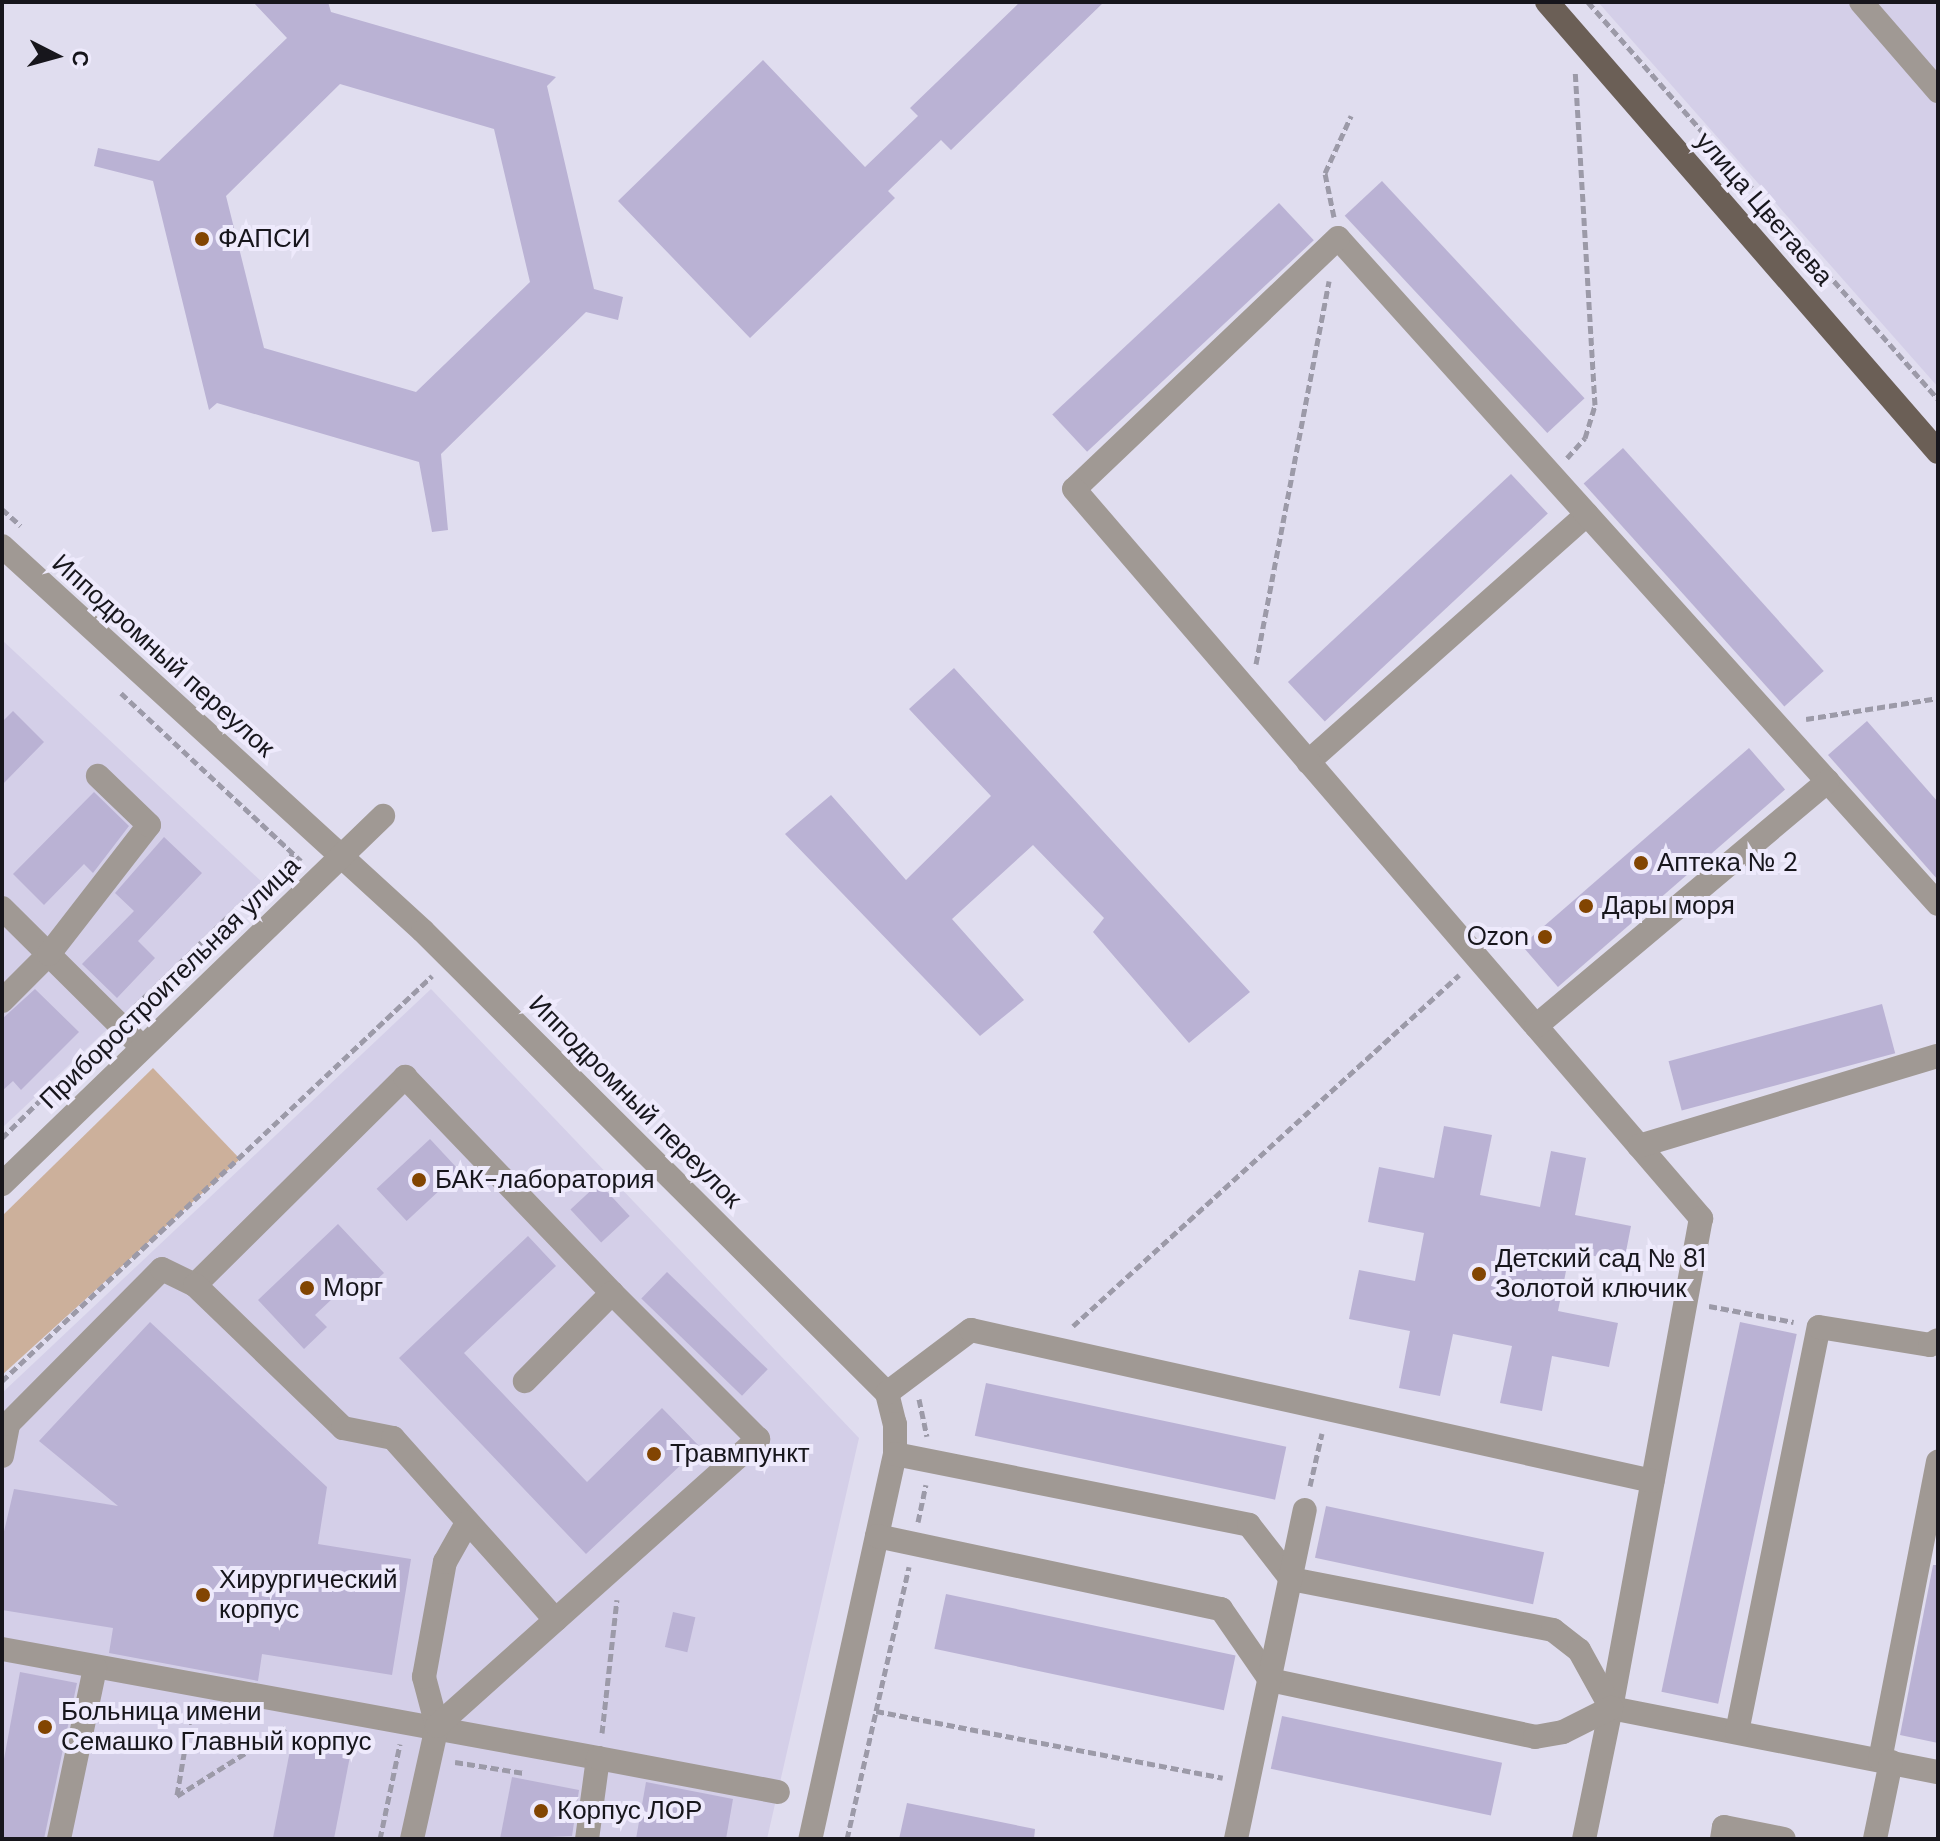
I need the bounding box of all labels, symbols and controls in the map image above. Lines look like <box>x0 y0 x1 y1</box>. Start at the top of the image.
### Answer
north arrow <box>16 16 96 96</box>
text: С <box>65 49 96 68</box>
street label: улица Цветаева <box>1689 126 1839 292</box>
place label: ФАПСИ <box>218 223 310 255</box>
marker: ФАПСИ <box>193 230 211 248</box>
street label: Ипподромный переулок <box>46 548 280 764</box>
place label: Аптека № 2 <box>1657 847 1798 879</box>
street label: Приборостроительная улица <box>33 850 307 1116</box>
marker: Аптека № 2 <box>1632 854 1650 872</box>
place label: Дары моря <box>1602 890 1735 922</box>
marker: Дары моря <box>1577 897 1595 915</box>
place label: Ozon <box>1467 921 1529 953</box>
marker: Ozon <box>1536 928 1554 946</box>
street label: Ипподромный переулок <box>522 989 748 1215</box>
place label: БАК-лаборатория <box>435 1164 655 1196</box>
marker: БАК-лаборатория <box>410 1171 428 1189</box>
place label: Детский сад № 81 Золотой ключик <box>1495 1243 1706 1304</box>
marker: Детский сад № 81 Золотой ключик <box>1470 1265 1488 1283</box>
place label: Морг <box>323 1272 383 1304</box>
marker: Морг <box>298 1279 316 1297</box>
place label: Травмпункт <box>670 1438 810 1470</box>
marker: Травмпункт <box>645 1445 663 1463</box>
place label: Хирургический корпус <box>219 1564 398 1626</box>
marker: Хирургический корпус <box>194 1586 212 1604</box>
place label: Больница имени Семашко Главный корпус <box>61 1696 371 1758</box>
marker: Больница имени Семашко Главный корпус <box>36 1718 54 1736</box>
place label: Корпус ЛОР <box>557 1795 702 1827</box>
marker: Корпус ЛОР <box>532 1802 550 1820</box>

